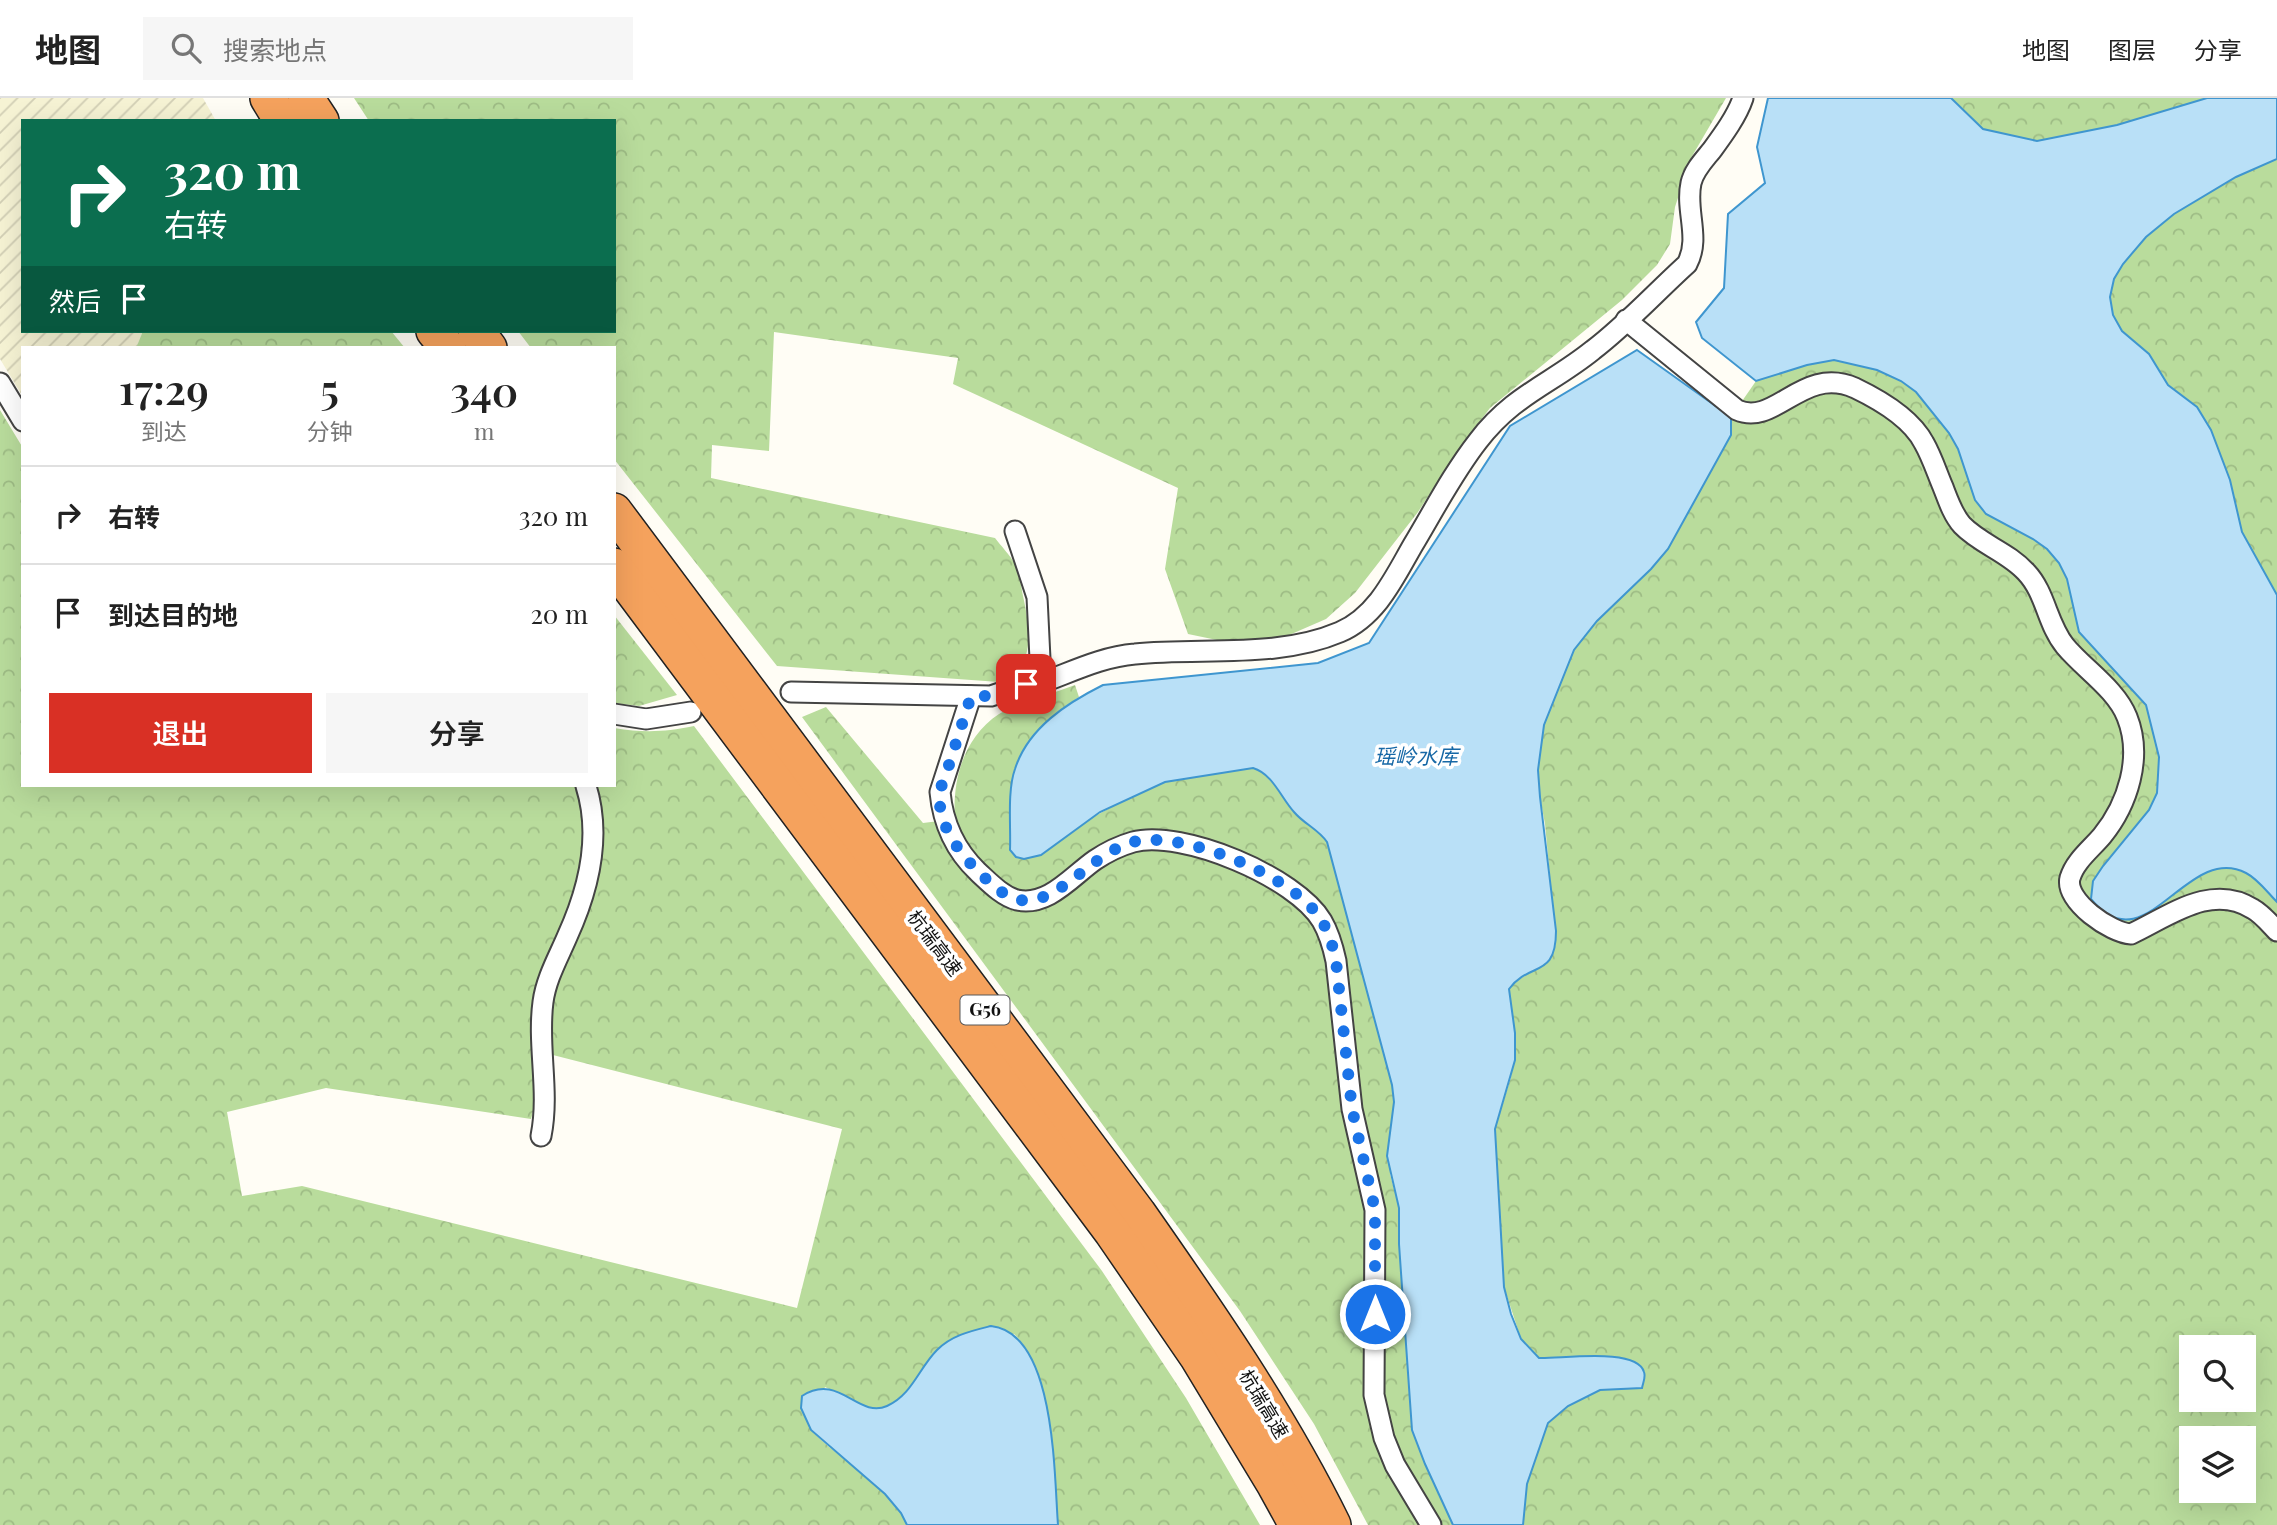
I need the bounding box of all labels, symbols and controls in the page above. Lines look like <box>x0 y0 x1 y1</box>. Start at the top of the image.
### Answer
search box <box>143 17 633 80</box>
text: 地图 <box>35 26 101 70</box>
icon: search <box>167 29 205 67</box>
text: 搜索地点 <box>223 32 327 67</box>
text: 地图 <box>2022 33 2070 65</box>
text: 图层 <box>2108 33 2156 65</box>
text: 分享 <box>2194 33 2242 65</box>
text: 320 m <box>164 137 301 202</box>
icon: right <box>49 147 140 238</box>
text: 右转 <box>164 202 228 245</box>
icon: arrive <box>115 280 153 318</box>
text: 然后 <box>49 283 101 318</box>
text: 17:29 <box>119 360 209 416</box>
text: 5 <box>320 360 339 416</box>
text: 340 <box>450 362 518 418</box>
text: 到达 <box>141 415 187 446</box>
text: 分钟 <box>307 415 353 446</box>
text: m <box>474 415 494 446</box>
icon: right <box>49 496 87 534</box>
text: 320 m <box>519 498 588 533</box>
text: 右转 <box>108 499 160 534</box>
icon: arrive <box>49 594 87 632</box>
text: 20 m <box>530 596 588 631</box>
text: 到达目的地 <box>108 597 238 632</box>
pin <box>996 654 1056 714</box>
icon: arrive <box>1007 665 1045 703</box>
button: 退出 <box>49 693 312 773</box>
button: 分享 <box>326 693 588 773</box>
water label: 瑶岭水库 <box>1374 741 1461 769</box>
street label: 杭瑞高速 <box>903 904 969 981</box>
road number: G56 <box>960 995 1010 1024</box>
position arrow <box>1338 1277 1412 1351</box>
map controls <box>2179 1335 2256 1503</box>
button: search <box>2179 1335 2256 1412</box>
street label: 杭瑞高速 <box>1234 1364 1296 1443</box>
button: layers <box>2179 1426 2256 1503</box>

